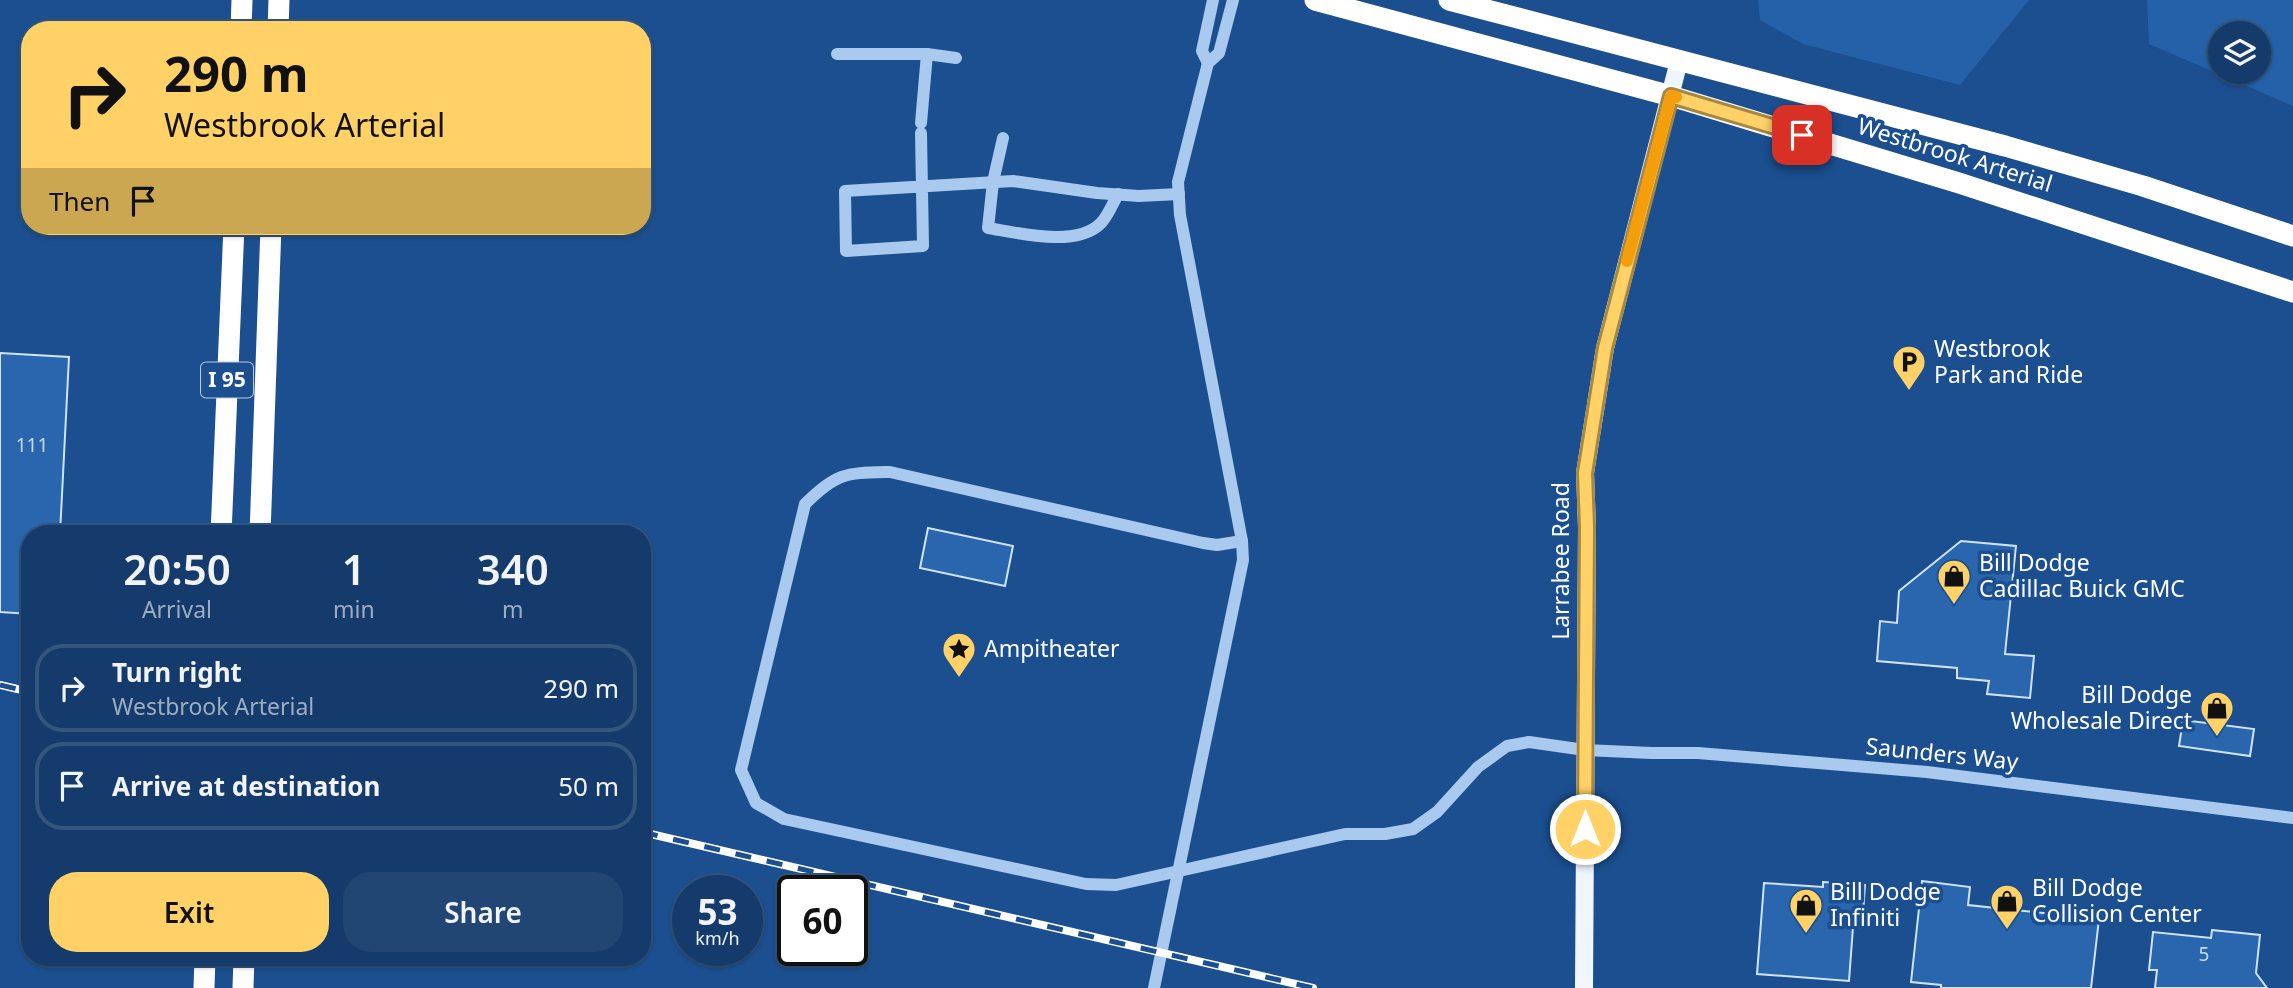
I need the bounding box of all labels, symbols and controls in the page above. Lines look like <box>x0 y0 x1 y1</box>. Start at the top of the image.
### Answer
map controls <box>2208 21 2271 84</box>
button: layers <box>2208 21 2271 84</box>
text: 290 m <box>164 40 309 106</box>
icon: right <box>49 49 140 140</box>
text: Westbrook Arterial <box>164 103 445 146</box>
pin <box>1772 105 1832 165</box>
street label: Westbrook Arterial <box>1854 109 2057 199</box>
icon: arrive <box>1783 116 1821 154</box>
icon: arrive <box>124 182 162 220</box>
text: Then <box>49 183 110 219</box>
place label: Westbrook Park and Ride <box>1934 332 2083 390</box>
parking icon: Westbrook Park and Ride <box>1890 343 1928 392</box>
road number: I 95 <box>201 362 253 398</box>
house number: 111 <box>16 432 48 458</box>
street label: Larrabee Road <box>1544 482 1576 640</box>
text: 20:50 <box>123 540 231 597</box>
text: 1 <box>342 540 366 597</box>
text: 340 <box>477 540 549 597</box>
place label: Bill Dodge Cadillac Buick GMC <box>1979 546 2185 604</box>
shop icon: Bill Dodge Cadillac Buick GMC <box>1935 557 1973 606</box>
text: Arrival <box>142 593 212 625</box>
text: min <box>333 593 375 625</box>
text: m <box>502 593 524 625</box>
place icon: Ampitheater <box>940 630 978 679</box>
place label: Ampitheater <box>984 632 1120 664</box>
text: Turn right <box>112 654 242 690</box>
icon: right <box>53 669 91 707</box>
text: 290 m <box>543 670 619 706</box>
place label: Bill Dodge Wholesale Direct <box>2011 678 2192 736</box>
shop icon: Bill Dodge Wholesale Direct <box>2198 689 2236 738</box>
text: Westbrook Arterial <box>112 690 314 722</box>
street label: Saunders Way <box>1864 729 2020 777</box>
icon: arrive <box>53 767 91 805</box>
text: Arrive at destination <box>112 768 381 804</box>
text: 50 m <box>558 768 619 804</box>
position arrow <box>1548 792 1622 866</box>
place label: Bill Dodge Collision Center <box>2032 871 2202 929</box>
button: Exit <box>49 872 329 952</box>
button: Share <box>343 872 623 952</box>
speed limit sign: 60 <box>777 875 868 966</box>
place label: Bill Dodge Infiniti <box>1830 875 1941 933</box>
shop icon: Bill Dodge Collision Center <box>1988 882 2026 931</box>
shop icon: Bill Dodge Infiniti <box>1787 886 1825 935</box>
text: 53 <box>697 888 738 935</box>
text: km/h <box>695 926 740 950</box>
house number: 5 <box>2199 941 2209 967</box>

